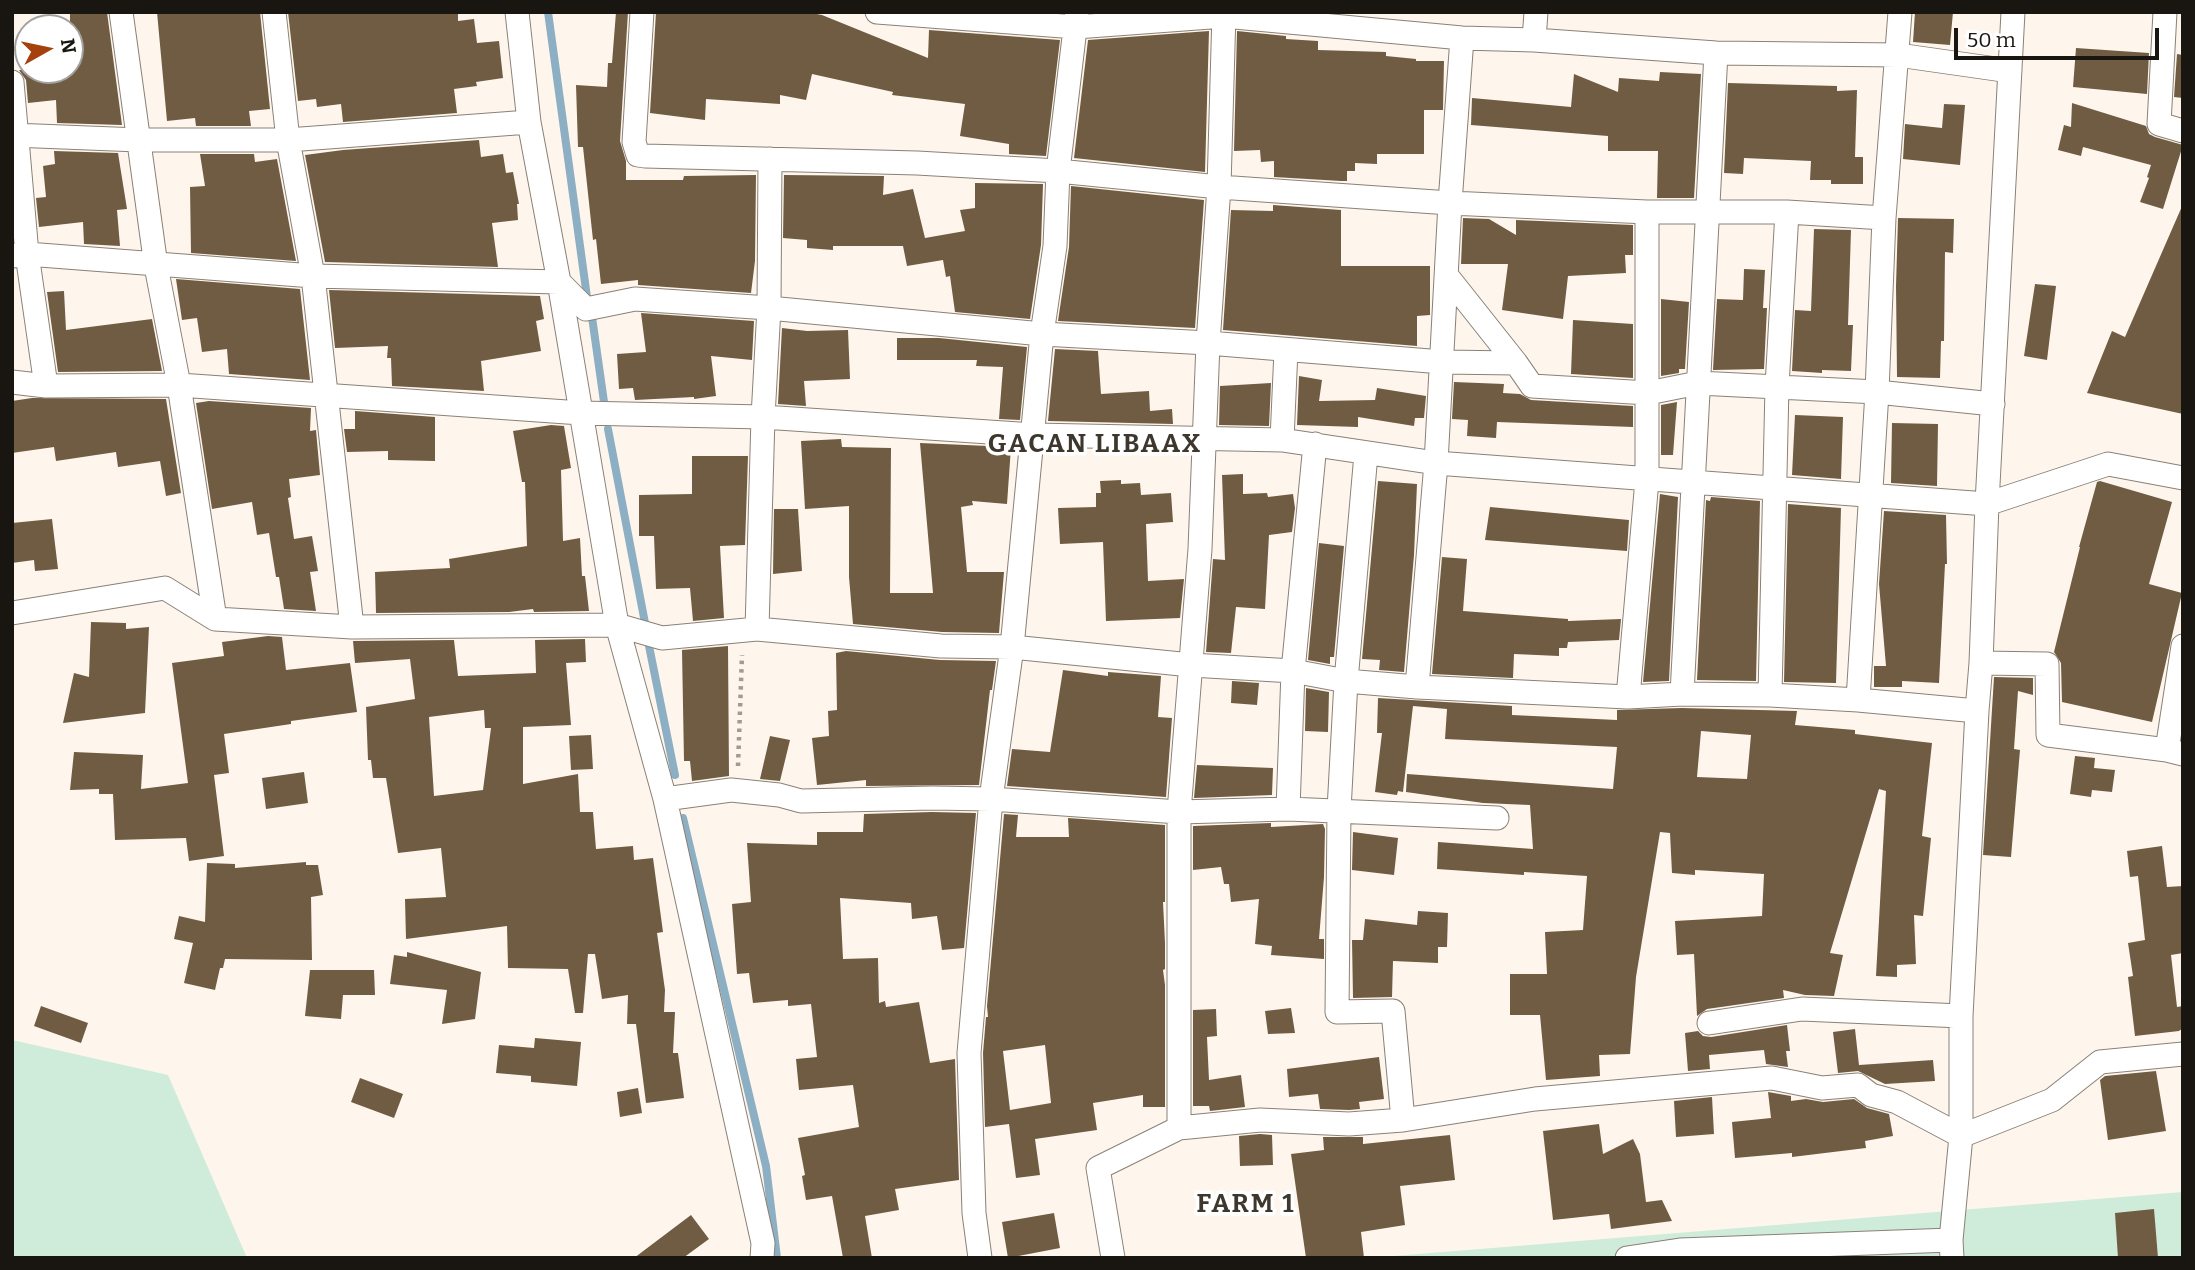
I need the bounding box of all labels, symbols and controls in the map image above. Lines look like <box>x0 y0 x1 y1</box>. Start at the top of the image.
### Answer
north arrow <box>14 14 84 84</box>
scale bar <box>1957 14 2162 58</box>
text: 50 m <box>1967 27 2016 53</box>
text: N <box>56 37 81 55</box>
district label: GACAN LIBAAX <box>989 429 1201 461</box>
district label: FARM 1 <box>1197 1189 1295 1221</box>

